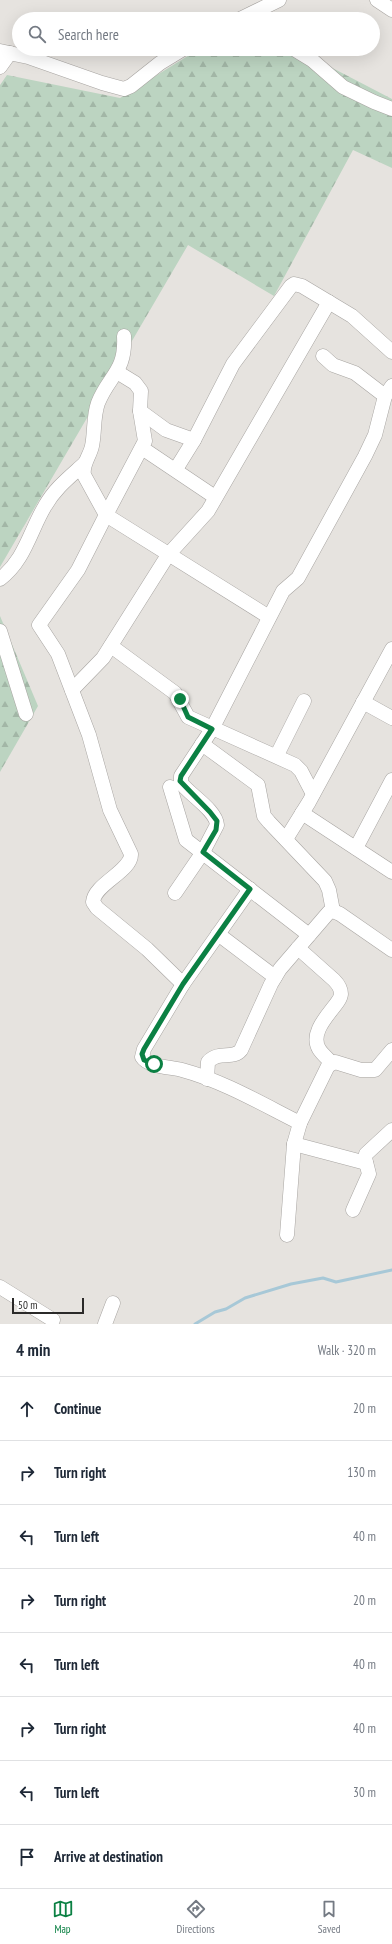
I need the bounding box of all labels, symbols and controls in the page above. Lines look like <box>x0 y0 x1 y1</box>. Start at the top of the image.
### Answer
search box <box>12 12 380 56</box>
icon: search <box>26 23 48 45</box>
text: Search here <box>58 25 119 44</box>
route end <box>171 690 189 708</box>
route start <box>145 1055 163 1073</box>
scale bar <box>12 1296 84 1315</box>
text: 50 m <box>18 1298 37 1312</box>
text: 4 min <box>16 1339 50 1361</box>
text: Walk · 320 m <box>318 1342 376 1359</box>
icon: ahead <box>16 1398 38 1420</box>
text: Continue <box>54 1399 101 1418</box>
text: 20 m <box>353 1400 376 1417</box>
icon: right <box>16 1462 38 1484</box>
text: Turn right <box>54 1463 106 1482</box>
text: 130 m <box>347 1464 376 1481</box>
icon: left <box>16 1526 38 1548</box>
text: Turn left <box>54 1527 99 1546</box>
text: 40 m <box>353 1528 376 1545</box>
icon: right <box>16 1590 38 1612</box>
text: Turn right <box>54 1591 106 1610</box>
text: 20 m <box>353 1592 376 1609</box>
icon: left <box>16 1654 38 1676</box>
text: Turn left <box>54 1655 99 1674</box>
text: 40 m <box>353 1656 376 1673</box>
icon: right <box>16 1718 38 1740</box>
text: Turn right <box>54 1719 106 1738</box>
text: 40 m <box>353 1720 376 1737</box>
icon: left <box>16 1782 38 1804</box>
text: Turn left <box>54 1783 99 1802</box>
text: 30 m <box>353 1784 376 1801</box>
icon: arrive <box>16 1846 38 1868</box>
text: Arrive at destination <box>54 1847 163 1866</box>
tab: Map <box>52 1898 74 1936</box>
tab: Directions <box>177 1898 215 1936</box>
tab: Saved <box>318 1898 340 1936</box>

